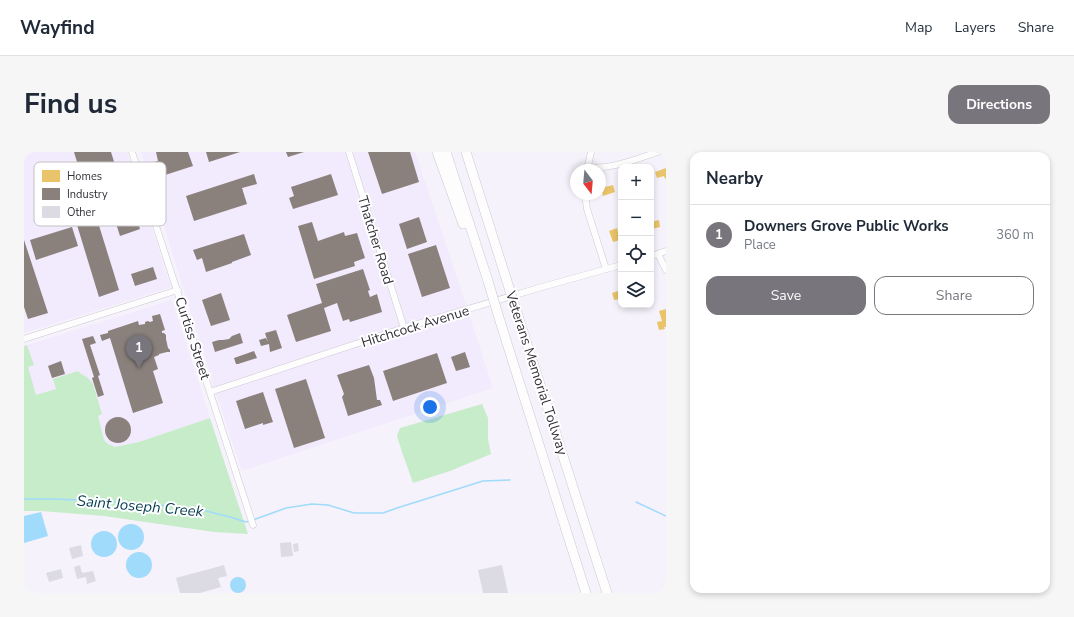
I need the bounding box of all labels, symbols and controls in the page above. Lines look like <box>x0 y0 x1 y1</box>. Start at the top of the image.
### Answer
text: Wayfind <box>20 15 95 41</box>
text: Map <box>905 18 932 37</box>
text: Layers <box>954 18 996 37</box>
text: Share <box>1018 18 1054 37</box>
text: Find us <box>24 85 118 123</box>
button: Directions <box>948 85 1050 124</box>
legend <box>34 162 166 226</box>
north arrow <box>570 164 606 200</box>
map controls <box>618 164 654 308</box>
button: + <box>618 164 654 200</box>
text: Nearby <box>706 167 763 190</box>
text: Homes <box>67 169 102 184</box>
text: Industry <box>67 187 108 202</box>
street label: Thatcher Road <box>353 194 398 287</box>
button: − <box>618 200 654 236</box>
text: Other <box>67 205 95 220</box>
text: Downers Grove Public Works <box>744 216 949 236</box>
text: 1 <box>715 226 723 244</box>
text: 360 m <box>996 226 1034 244</box>
button: locate <box>618 236 654 272</box>
text: Place <box>744 236 776 254</box>
button: layers <box>618 272 654 308</box>
button: Save <box>706 276 866 315</box>
button: Share <box>874 276 1034 315</box>
street label: Veterans Memorial Tollway <box>501 288 572 458</box>
street label: Curtiss Street <box>170 294 215 382</box>
street label: Hitchcock Avenue <box>359 301 471 352</box>
pin: 1 <box>126 335 152 368</box>
your location <box>420 397 440 417</box>
water label: Saint Joseph Creek <box>76 491 204 522</box>

